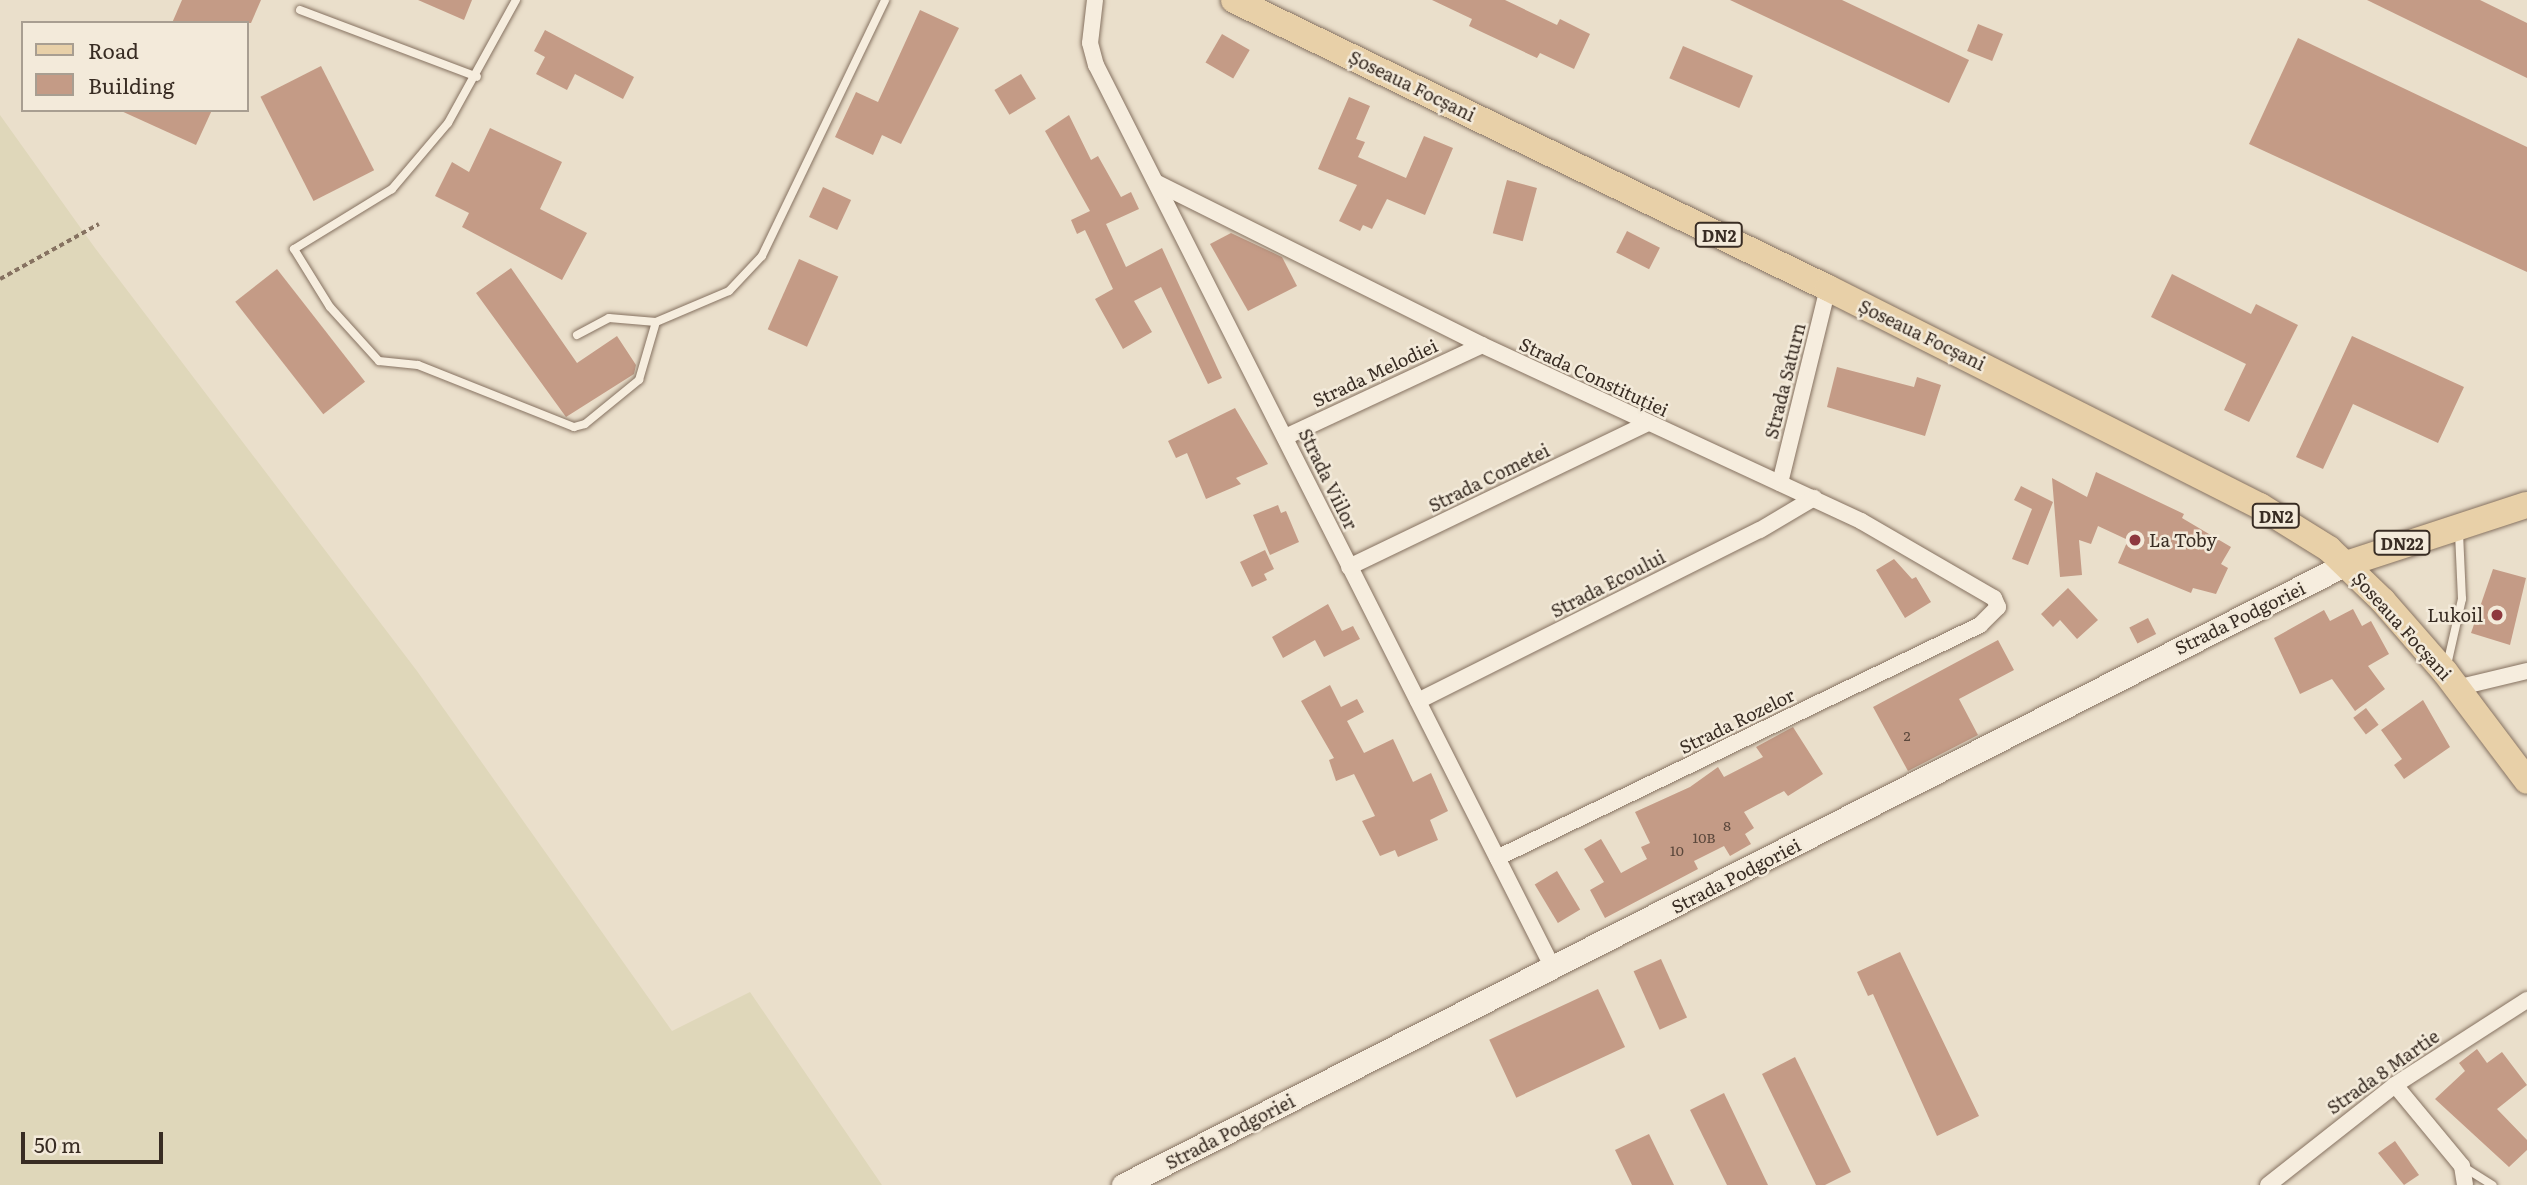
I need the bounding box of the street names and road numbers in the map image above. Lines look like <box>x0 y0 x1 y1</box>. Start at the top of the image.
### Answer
street label: Șoseaua Focșani <box>1345 46 1479 126</box>
road number: DN2 <box>1694 222 1744 247</box>
street label: Șoseaua Focșani <box>1855 295 1989 375</box>
street label: Strada Saturn <box>1760 321 1810 441</box>
street label: Strada Constituției <box>1516 333 1672 421</box>
street label: Strada Melodiei <box>1309 335 1441 411</box>
street label: Strada Viilor <box>1294 425 1362 533</box>
street label: Strada Cometei <box>1425 439 1553 517</box>
road number: DN2 <box>2252 503 2300 528</box>
road number: DN22 <box>2372 530 2432 556</box>
street label: Strada Ecoului <box>1547 546 1669 622</box>
street label: Șoseaua Focșani <box>2348 568 2456 684</box>
street label: Strada Podgoriei <box>2171 577 2309 659</box>
street label: Strada Rozelor <box>1676 684 1798 758</box>
street label: Strada Podgoriei <box>1668 834 1804 918</box>
street label: Strada 8 Martie <box>2323 1025 2443 1119</box>
street label: Strada Podgoriei <box>1162 1090 1298 1174</box>

